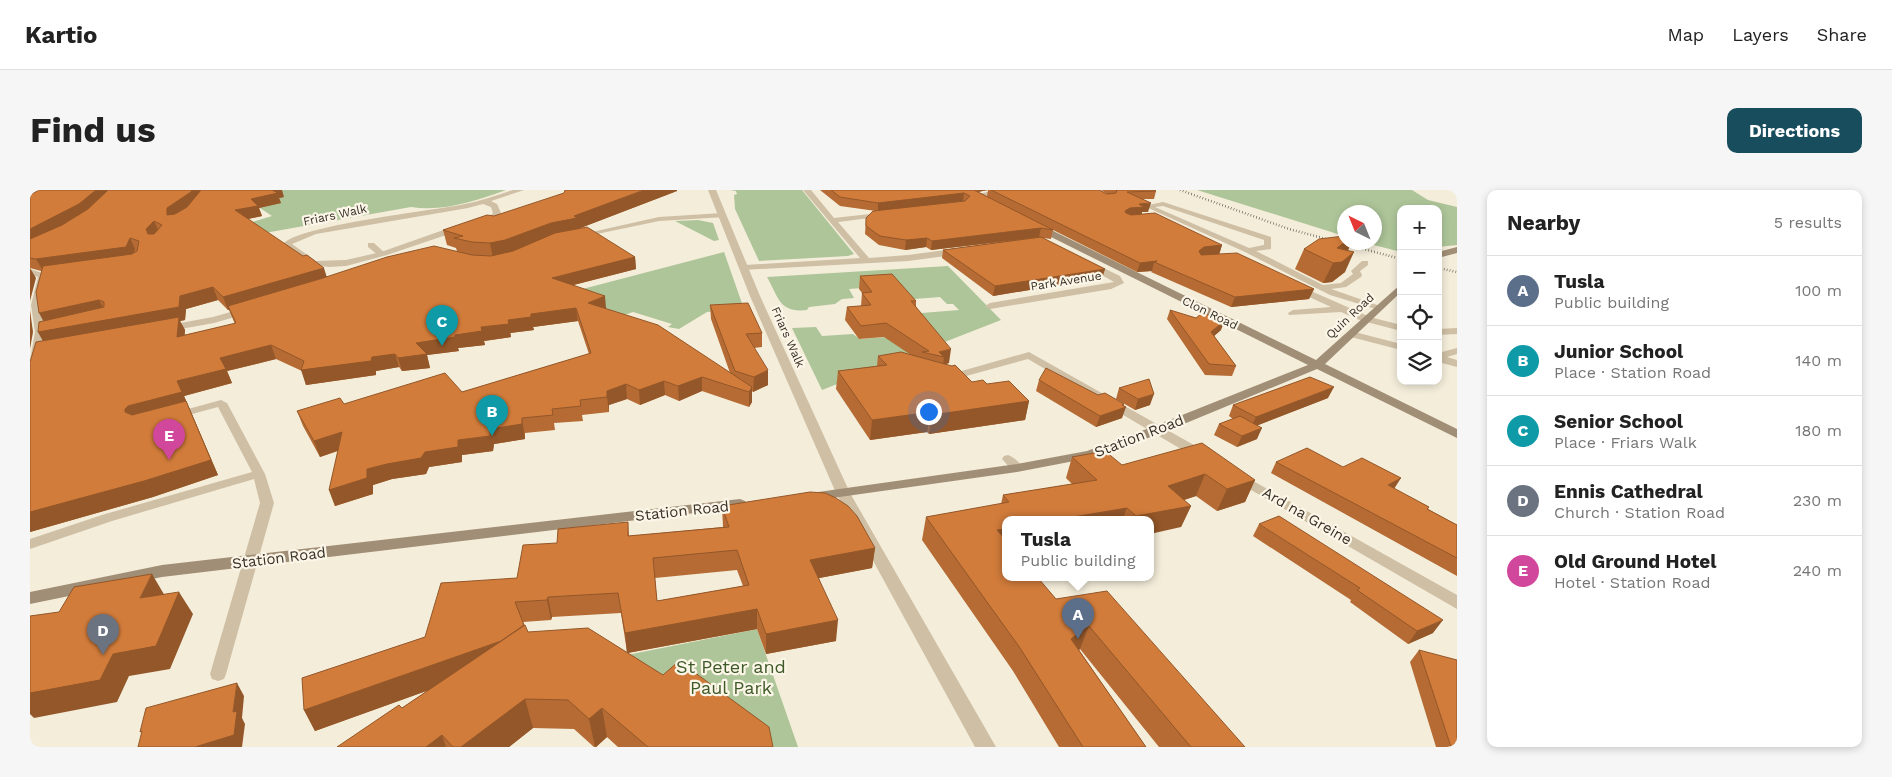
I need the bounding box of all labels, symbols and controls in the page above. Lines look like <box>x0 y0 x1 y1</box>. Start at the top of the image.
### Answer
text: Kartio <box>25 21 97 49</box>
text: Map <box>1667 24 1704 45</box>
text: Layers <box>1732 24 1789 45</box>
text: Share <box>1817 24 1867 45</box>
button: Directions <box>1727 108 1862 153</box>
text: Find us <box>30 109 156 151</box>
street label: Friars Walk <box>302 201 368 229</box>
north arrow <box>1337 205 1382 250</box>
map controls <box>1397 205 1442 385</box>
button: + <box>1397 205 1442 250</box>
text: Nearby <box>1507 210 1580 235</box>
text: 5 results <box>1774 213 1842 232</box>
button: − <box>1397 250 1442 295</box>
street label: Park Avenue <box>1030 268 1103 294</box>
text: Tusla <box>1554 270 1604 293</box>
text: A <box>1518 281 1528 300</box>
text: 100 m <box>1795 281 1842 300</box>
street label: Quin Road <box>1323 290 1377 342</box>
text: Public building <box>1554 293 1669 312</box>
street label: Clon Road <box>1180 294 1240 332</box>
button: locate <box>1397 295 1442 340</box>
pin: C <box>426 305 458 346</box>
street label: Friars Walk <box>768 305 808 370</box>
button: layers <box>1397 340 1442 385</box>
text: Junior School <box>1554 340 1683 363</box>
text: B <box>1518 351 1528 370</box>
text: 140 m <box>1795 351 1842 370</box>
text: Place · Station Road <box>1554 363 1711 382</box>
pin: B <box>476 395 508 436</box>
your location <box>916 399 942 425</box>
text: Senior School <box>1554 410 1683 433</box>
street label: Station Road <box>1092 411 1186 461</box>
pin: E <box>153 419 185 460</box>
text: C <box>1518 421 1528 440</box>
text: 180 m <box>1795 421 1842 440</box>
text: Place · Friars Walk <box>1554 433 1697 452</box>
text: Ennis Cathedral <box>1554 480 1703 503</box>
street label: Ard na Greine <box>1259 483 1355 549</box>
text: D <box>1517 491 1529 510</box>
text: 230 m <box>1793 491 1842 510</box>
street label: Station Road <box>634 497 730 525</box>
text: Church · Station Road <box>1554 503 1725 522</box>
popup <box>1002 516 1154 581</box>
text: Tusla <box>1021 528 1071 551</box>
street label: Station Road <box>231 543 327 573</box>
text: Old Ground Hotel <box>1554 550 1717 573</box>
text: Public building <box>1021 551 1136 570</box>
text: E <box>1518 561 1528 580</box>
text: 240 m <box>1793 561 1842 580</box>
text: Hotel · Station Road <box>1554 573 1711 592</box>
pin: A <box>1062 598 1094 639</box>
pin: D <box>87 614 119 655</box>
park label: St Peter and Paul Park <box>676 656 786 698</box>

